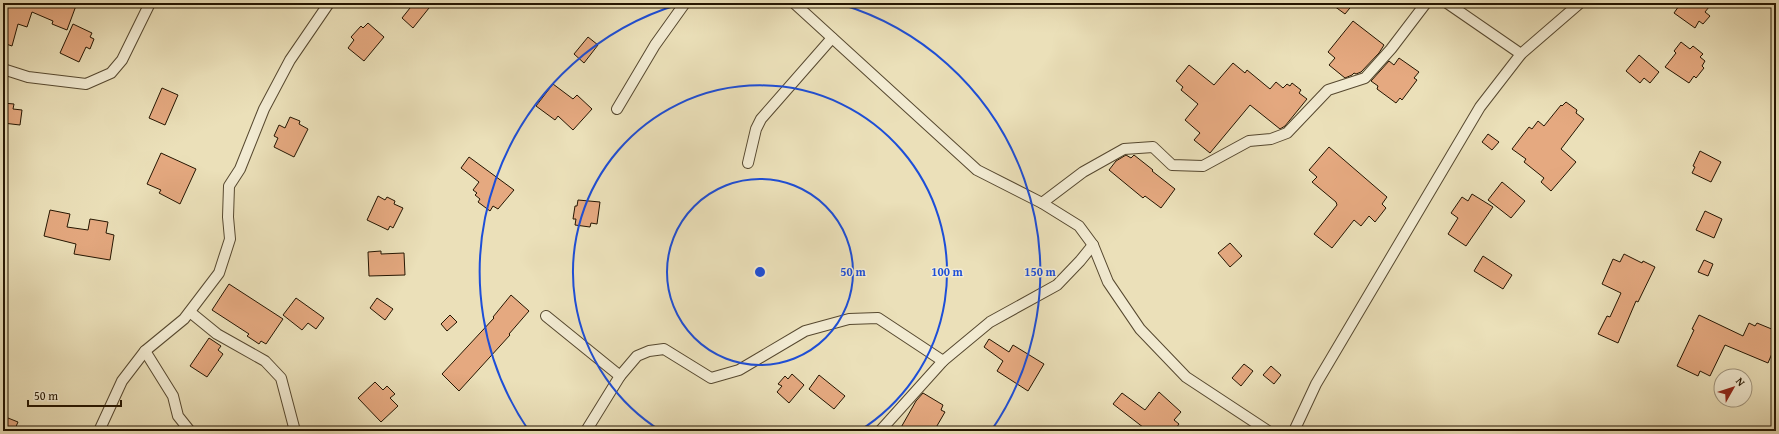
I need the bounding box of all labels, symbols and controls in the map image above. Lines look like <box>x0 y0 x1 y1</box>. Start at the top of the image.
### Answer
text: 50 m <box>840 263 866 280</box>
text: 100 m <box>931 263 964 280</box>
text: 150 m <box>1024 263 1057 280</box>
centre of rings <box>753 265 767 279</box>
north arrow <box>1713 368 1753 408</box>
text: N <box>1732 374 1750 390</box>
scale bar <box>28 382 121 408</box>
text: 50 m <box>34 387 58 404</box>

